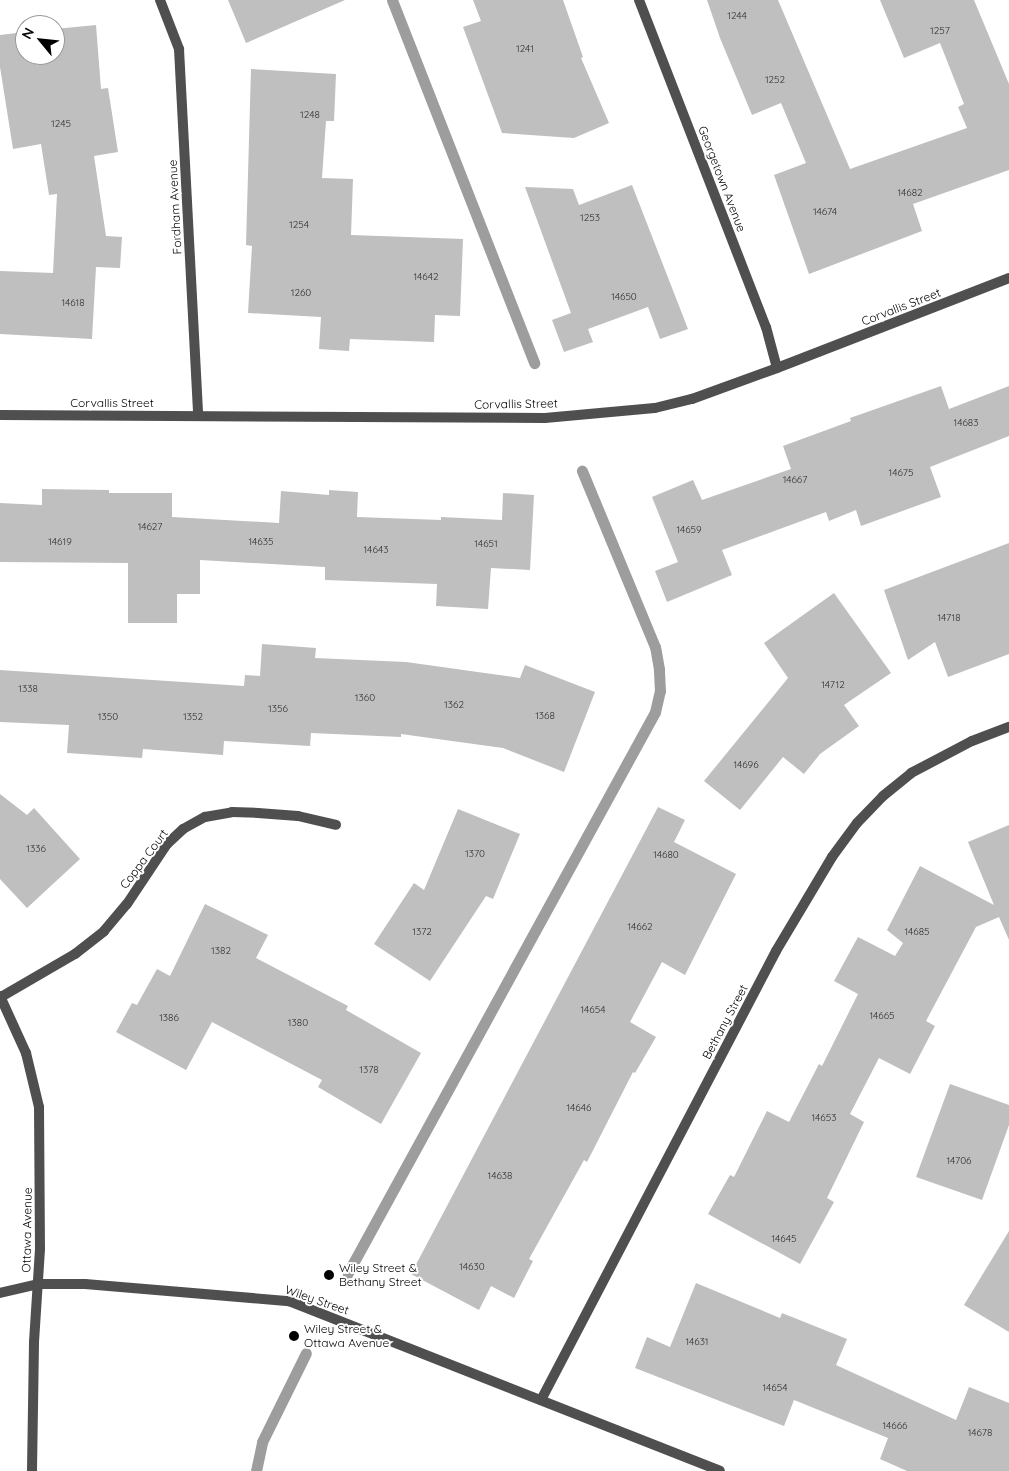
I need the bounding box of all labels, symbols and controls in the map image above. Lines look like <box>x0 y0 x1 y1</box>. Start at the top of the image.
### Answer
house number: 1244 <box>727 10 747 22</box>
north arrow <box>15 15 65 65</box>
text: N <box>17 25 38 42</box>
house number: 1257 <box>930 25 950 37</box>
house number: 1241 <box>516 43 534 55</box>
house number: 1252 <box>765 74 785 86</box>
house number: 1248 <box>300 109 320 121</box>
house number: 1245 <box>51 118 71 130</box>
street label: Georgetown Avenue <box>695 124 749 234</box>
street label: Fordham Avenue <box>165 159 185 255</box>
house number: 14682 <box>897 187 923 199</box>
house number: 14674 <box>813 206 837 218</box>
house number: 1253 <box>580 212 600 224</box>
house number: 1254 <box>289 219 309 231</box>
house number: 14642 <box>413 271 439 283</box>
street label: Corvallis Street <box>859 285 943 329</box>
house number: 1260 <box>291 287 311 299</box>
house number: 14650 <box>611 291 637 303</box>
house number: 14618 <box>61 297 85 309</box>
street label: Corvallis Street <box>70 396 154 410</box>
street label: Corvallis Street <box>474 396 558 412</box>
house number: 14683 <box>954 417 978 429</box>
house number: 14675 <box>889 467 913 479</box>
house number: 14667 <box>783 474 807 486</box>
house number: 14627 <box>138 521 162 533</box>
house number: 14659 <box>676 524 702 536</box>
house number: 14619 <box>48 536 72 548</box>
house number: 14635 <box>249 536 273 548</box>
house number: 14651 <box>474 538 498 550</box>
house number: 14643 <box>364 544 388 556</box>
house number: 14718 <box>937 612 961 624</box>
house number: 14712 <box>821 679 845 691</box>
house number: 1338 <box>18 683 38 695</box>
house number: 1360 <box>355 692 375 704</box>
house number: 1362 <box>444 699 464 711</box>
house number: 1356 <box>268 703 288 715</box>
house number: 1368 <box>535 710 555 722</box>
house number: 1350 <box>98 711 118 723</box>
house number: 1352 <box>183 711 203 723</box>
house number: 14696 <box>733 759 759 771</box>
street label: Coppa Court <box>117 826 171 892</box>
house number: 1336 <box>26 843 46 855</box>
house number: 1370 <box>465 848 485 860</box>
house number: 14680 <box>653 849 679 861</box>
house number: 14662 <box>627 921 653 933</box>
house number: 1372 <box>412 926 432 938</box>
house number: 14685 <box>904 926 930 938</box>
house number: 1382 <box>211 945 231 957</box>
street label: Bethany Street <box>699 982 751 1062</box>
house number: 14654 <box>581 1004 605 1016</box>
house number: 14665 <box>869 1010 895 1022</box>
house number: 1386 <box>159 1012 179 1024</box>
house number: 1380 <box>288 1017 308 1029</box>
house number: 1378 <box>359 1064 379 1076</box>
house number: 14646 <box>567 1102 591 1114</box>
house number: 14653 <box>812 1112 836 1124</box>
house number: 14706 <box>947 1155 971 1167</box>
house number: 14638 <box>488 1170 512 1182</box>
street label: Ottawa Avenue <box>19 1187 35 1273</box>
house number: 14645 <box>771 1233 797 1245</box>
place label: Wiley Street & Bethany Street <box>339 1261 421 1289</box>
house number: 14630 <box>459 1261 485 1273</box>
marker: Wiley Street & Bethany Street <box>323 1269 335 1281</box>
street label: Wiley Street <box>283 1282 351 1318</box>
place label: Wiley Street & Ottawa Avenue <box>304 1322 389 1350</box>
marker: Wiley Street & Ottawa Avenue <box>288 1330 300 1342</box>
house number: 14631 <box>685 1336 709 1348</box>
house number: 14654 <box>763 1382 787 1394</box>
house number: 14666 <box>883 1420 907 1432</box>
house number: 14678 <box>968 1427 992 1439</box>

